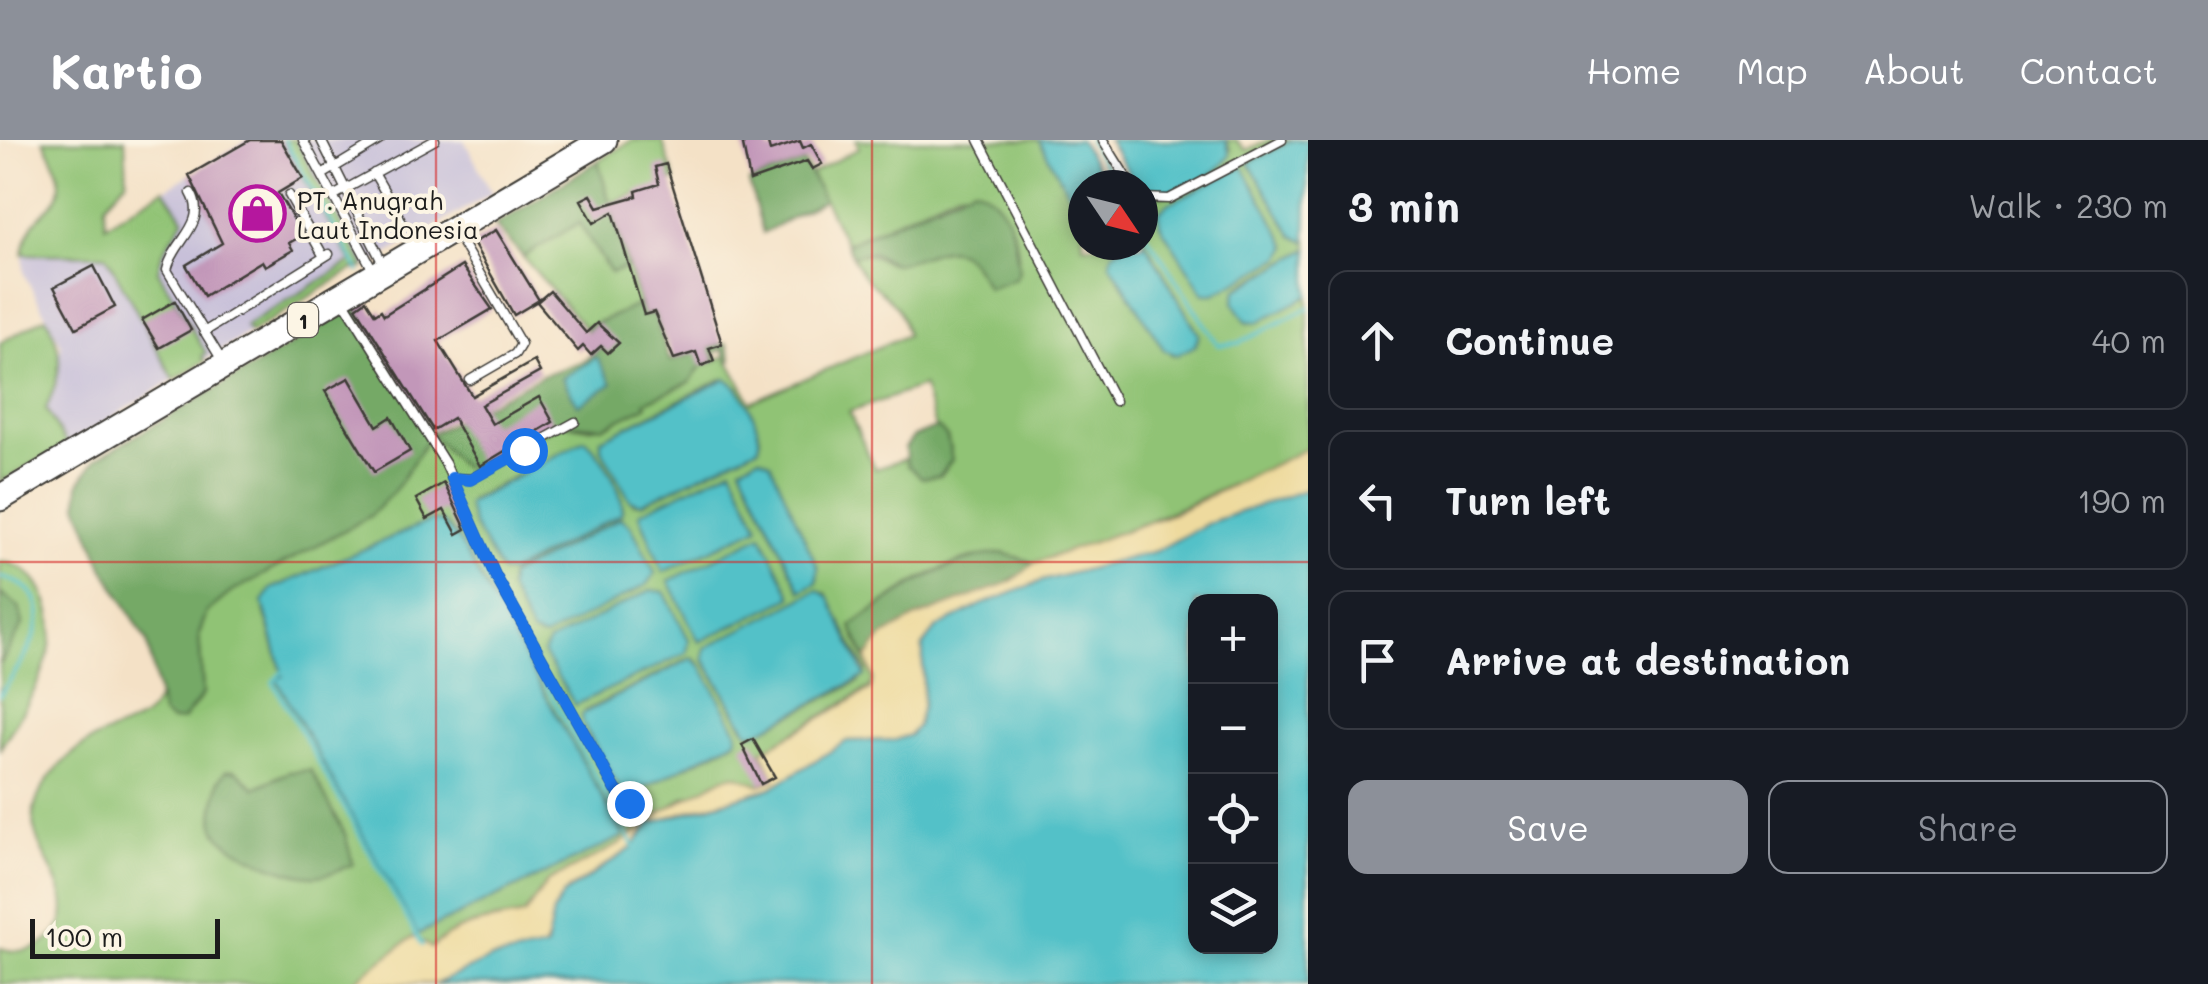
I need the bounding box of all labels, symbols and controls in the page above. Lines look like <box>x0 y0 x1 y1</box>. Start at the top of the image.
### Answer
text: Kartio <box>50 39 203 101</box>
text: Home <box>1586 47 1682 93</box>
text: Map <box>1737 47 1808 93</box>
text: About <box>1863 47 1965 93</box>
text: Contact <box>2020 47 2158 93</box>
north arrow <box>1068 170 1158 260</box>
text: 3 min <box>1348 178 1460 233</box>
shop icon: PT. Anugrah Laut Indonesia <box>228 184 288 244</box>
place label: PT. Anugrah Laut Indonesia <box>297 184 479 245</box>
text: Walk · 230 m <box>1968 184 2168 226</box>
road number: 1 <box>288 303 318 337</box>
icon: ahead <box>1350 313 1405 368</box>
text: Continue <box>1445 315 1614 365</box>
text: 40 m <box>2092 319 2166 361</box>
route start <box>502 428 548 474</box>
icon: left <box>1350 473 1405 528</box>
text: Turn left <box>1445 475 1611 525</box>
text: 190 m <box>2077 479 2166 521</box>
map controls <box>1188 594 1278 954</box>
button: + <box>1188 594 1278 684</box>
icon: arrive <box>1350 633 1405 688</box>
text: Arrive at destination <box>1445 635 1850 685</box>
button: − <box>1188 684 1278 774</box>
button: locate <box>1188 774 1278 864</box>
button: Save <box>1348 780 1748 874</box>
button: Share <box>1768 780 2168 874</box>
route end <box>607 781 653 827</box>
button: layers <box>1188 864 1278 954</box>
scale bar <box>30 914 220 958</box>
text: 100 m <box>45 918 123 954</box>

